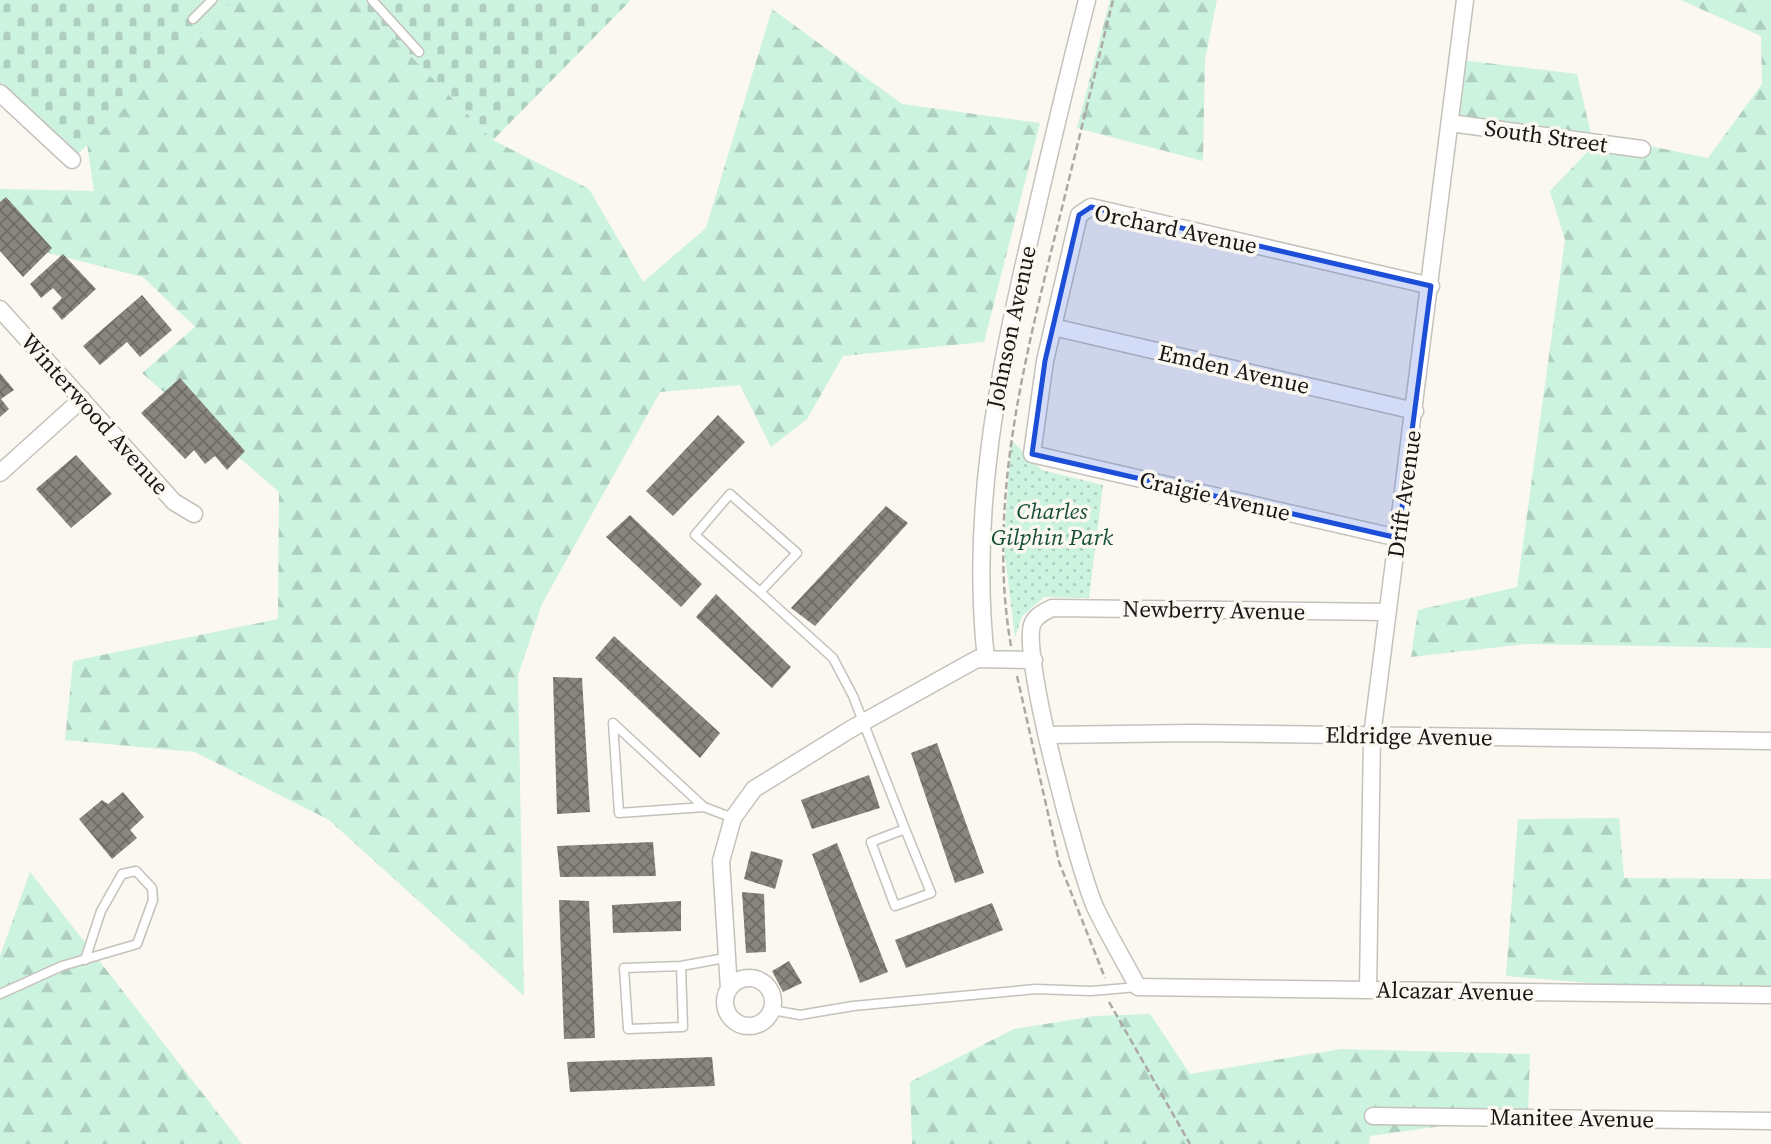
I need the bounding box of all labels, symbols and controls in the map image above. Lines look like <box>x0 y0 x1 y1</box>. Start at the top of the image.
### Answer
street label: South Street <box>1483 112 1610 161</box>
street label: Orchard Avenue <box>1092 196 1260 262</box>
street label: Johnson Avenue <box>978 243 1044 412</box>
street label: Winterwood Avenue <box>14 326 176 502</box>
street label: Emden Avenue <box>1155 336 1313 402</box>
street label: Drift Avenue <box>1379 428 1429 560</box>
street label: Craigie Avenue <box>1136 463 1294 529</box>
park label: Charles Gilphin Park <box>991 495 1113 553</box>
street label: Newberry Avenue <box>1122 592 1306 628</box>
street label: Eldridge Avenue <box>1325 719 1493 753</box>
street label: Alcazar Avenue <box>1376 974 1534 1008</box>
street label: Manitee Avenue <box>1489 1101 1655 1135</box>

